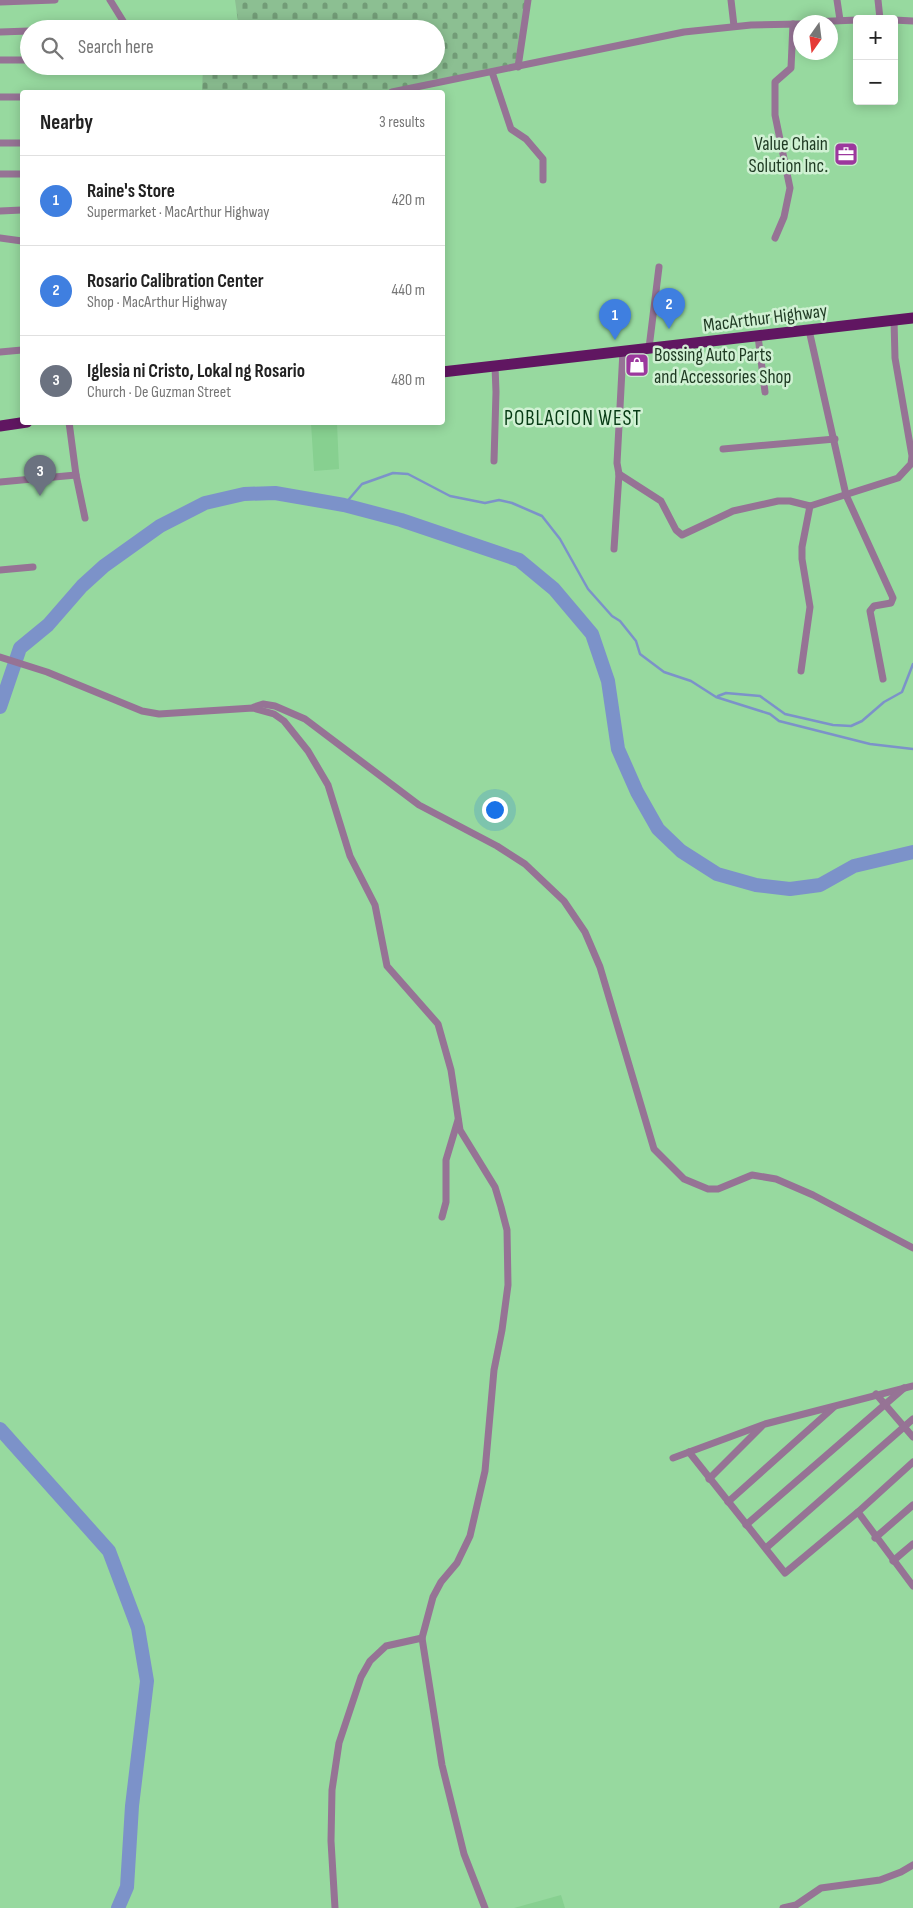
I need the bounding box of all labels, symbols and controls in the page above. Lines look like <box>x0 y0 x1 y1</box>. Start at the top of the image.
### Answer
north arrow <box>793 15 838 60</box>
map controls <box>853 15 898 105</box>
button: + <box>853 15 898 60</box>
search box <box>20 20 445 75</box>
icon: search <box>38 34 66 62</box>
text: Search here <box>78 36 154 59</box>
button: − <box>853 60 898 105</box>
text: Nearby <box>40 110 93 135</box>
text: 3 results <box>379 113 425 132</box>
place label: Value Chain Solution Inc. <box>749 133 828 178</box>
office icon: Value Chain Solution Inc. <box>833 141 859 167</box>
text: Raine's Store <box>87 180 175 203</box>
text: 1 <box>53 191 59 210</box>
text: 420 m <box>392 191 425 210</box>
text: Supermarket · MacArthur Highway <box>87 203 269 222</box>
text: Rosario Calibration Center <box>87 270 264 293</box>
text: 2 <box>52 281 60 300</box>
text: 440 m <box>392 281 425 300</box>
pin: 2 <box>653 288 685 329</box>
text: Shop · MacArthur Highway <box>87 293 227 312</box>
pin: 1 <box>599 299 631 340</box>
street label: MacArthur Highway <box>702 299 829 337</box>
place label: Bossing Auto Parts and Accessories Shop <box>654 344 791 389</box>
shop icon: Bossing Auto Parts and Accessories Shop <box>624 352 650 378</box>
text: Iglesia ni Cristo, Lokal ng Rosario <box>87 360 305 383</box>
text: 3 <box>52 371 60 390</box>
text: 480 m <box>391 371 425 390</box>
text: Church · De Guzman Street <box>87 383 231 402</box>
district label: POBLACION WEST <box>504 406 642 431</box>
pin: 3 <box>24 455 56 496</box>
your location <box>482 797 508 823</box>

